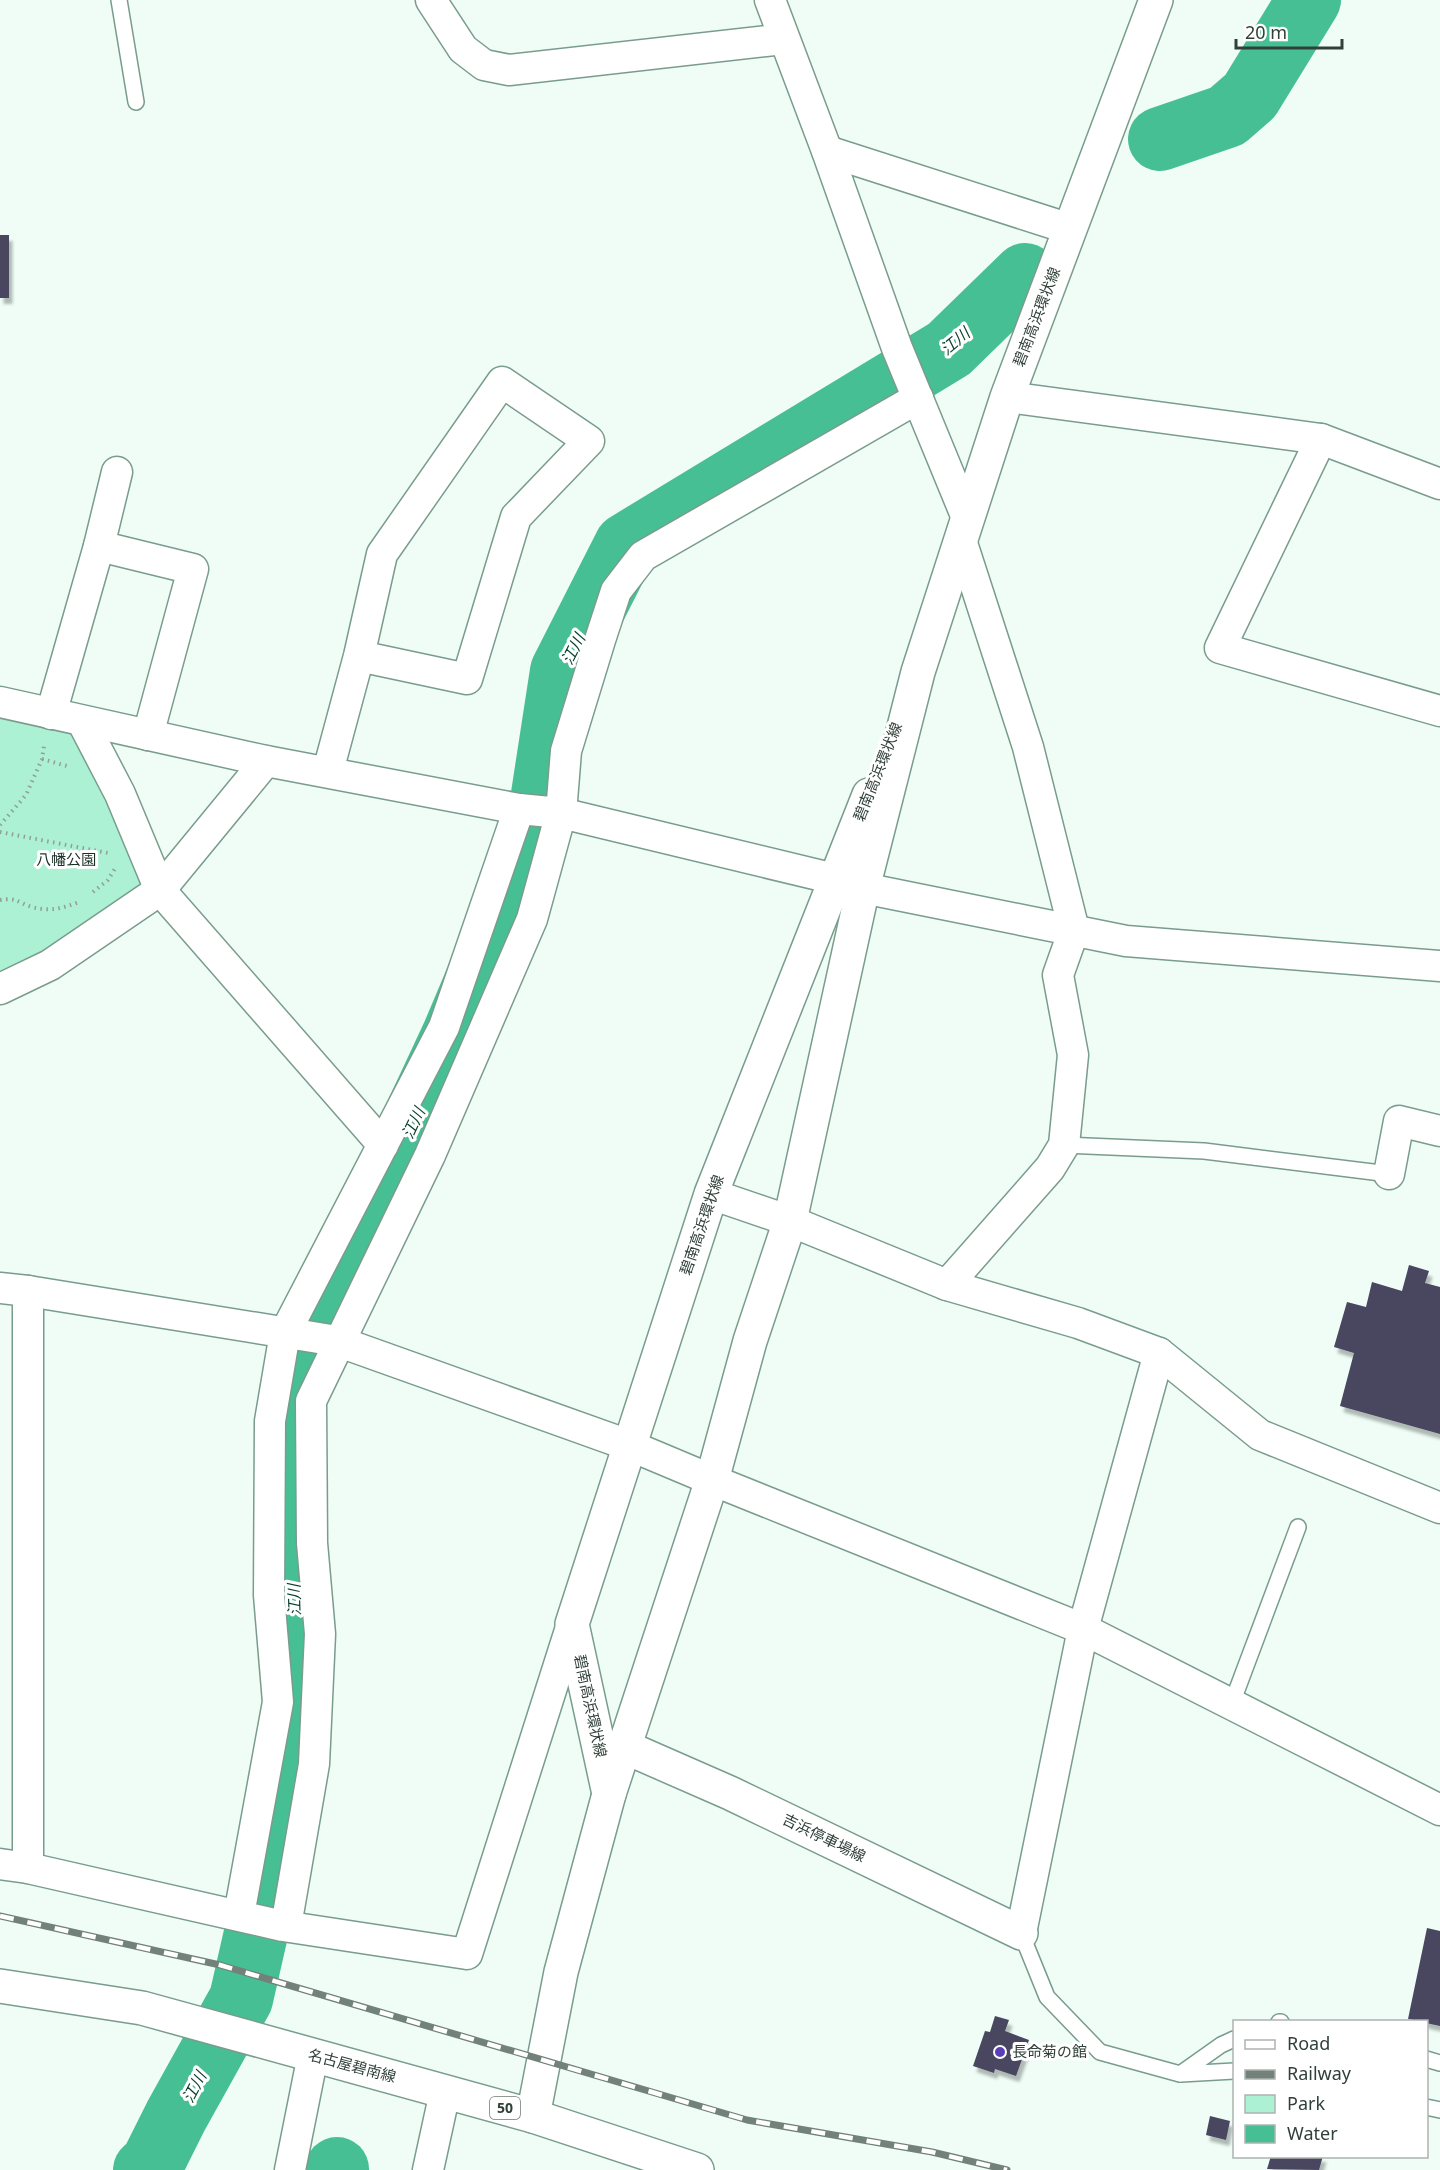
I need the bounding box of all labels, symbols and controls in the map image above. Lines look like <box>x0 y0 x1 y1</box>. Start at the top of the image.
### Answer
scale bar <box>1236 12 1342 50</box>
text: 20 m <box>1245 20 1287 44</box>
street label: 碧南高浜環状線 <box>1008 264 1064 369</box>
water label: 江川 <box>936 321 976 360</box>
water label: 江川 <box>556 628 591 668</box>
street label: 碧南高浜環状線 <box>848 719 906 824</box>
park label: 八幡公園 <box>36 849 96 869</box>
water label: 江川 <box>396 1102 431 1142</box>
street label: 碧南高浜環状線 <box>675 1172 728 1278</box>
water label: 江川 <box>282 1582 306 1616</box>
street label: 碧南高浜環状線 <box>570 1652 612 1759</box>
street label: 吉浜停車場線 <box>780 1808 869 1866</box>
legend <box>1233 2020 1428 2158</box>
text: Road <box>1287 2031 1330 2055</box>
place label: 長命菊の館 <box>1012 2041 1087 2061</box>
street label: 名古屋碧南線 <box>306 2044 398 2086</box>
marker: 長命菊の館 <box>993 2045 1007 2059</box>
text: Railway <box>1287 2061 1352 2085</box>
water label: 江川 <box>177 2066 212 2106</box>
text: Park <box>1287 2091 1325 2115</box>
road number: 50 <box>490 2097 520 2119</box>
text: Water <box>1287 2121 1338 2145</box>

